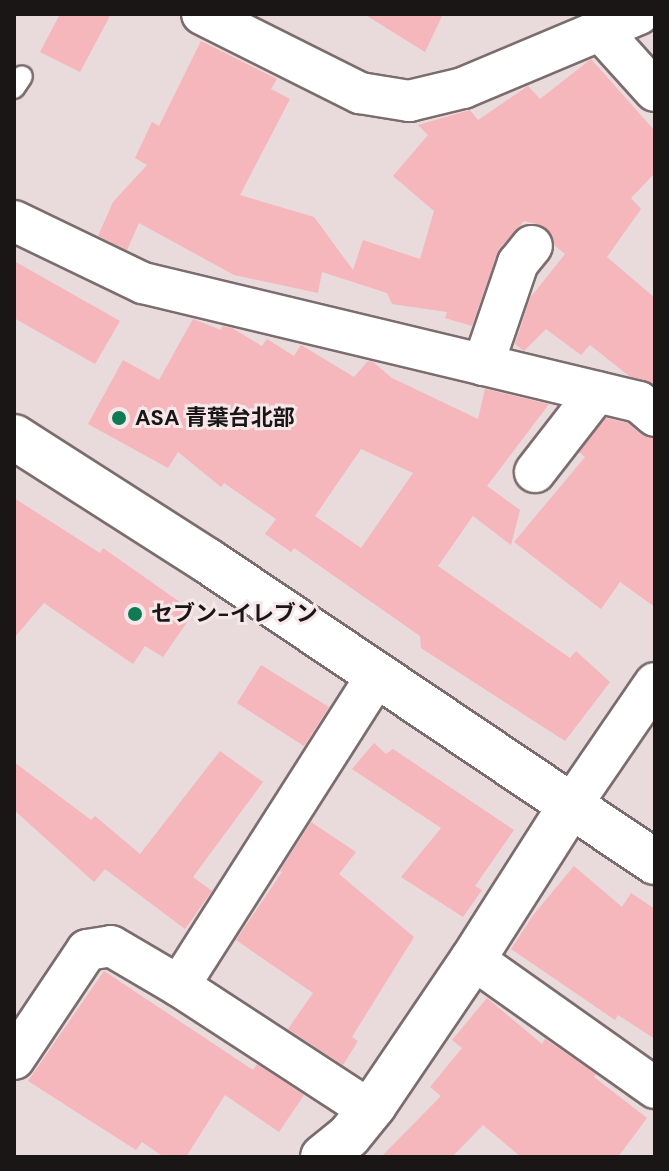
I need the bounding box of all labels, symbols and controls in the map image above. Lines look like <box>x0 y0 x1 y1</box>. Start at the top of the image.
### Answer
place label: ASA 青葉台北部 <box>135 405 295 431</box>
marker: ASA 青葉台北部 <box>110 409 128 427</box>
place label: セブン-イレブン <box>151 601 318 627</box>
marker: セブン-イレブン <box>126 605 144 623</box>

